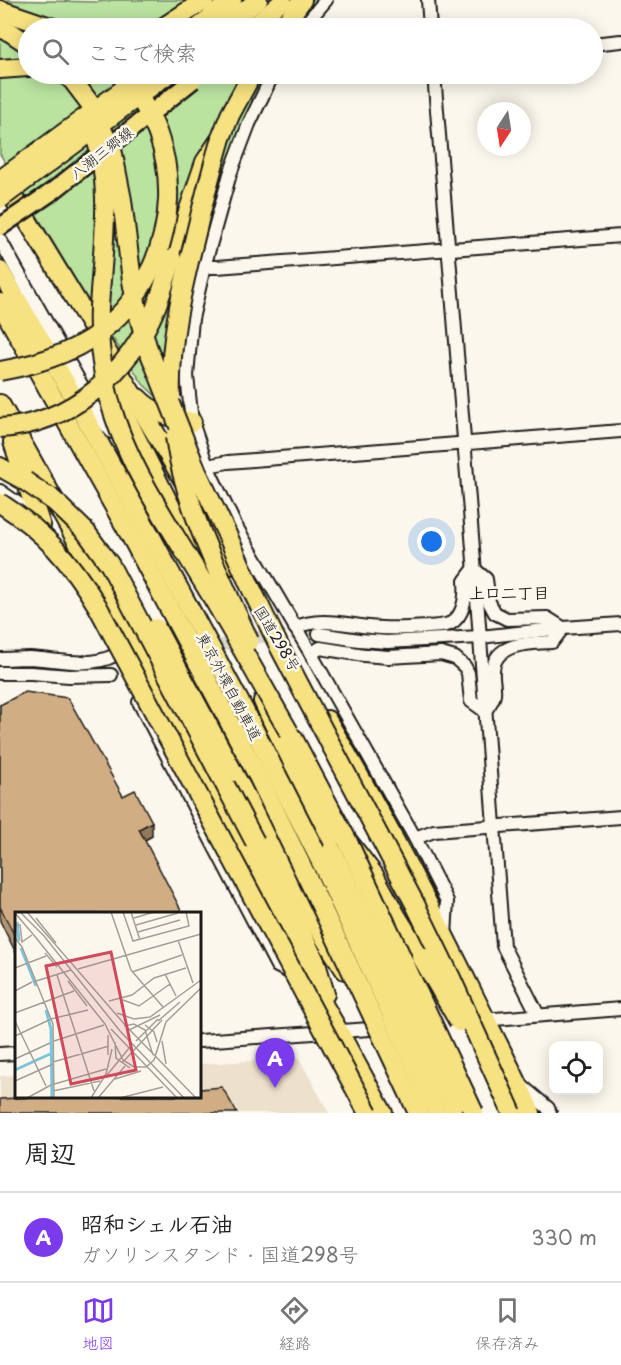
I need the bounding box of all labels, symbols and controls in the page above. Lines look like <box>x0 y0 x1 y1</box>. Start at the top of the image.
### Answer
search box <box>18 18 603 84</box>
icon: search <box>39 35 72 68</box>
text: ここで検索 <box>87 35 197 68</box>
north arrow <box>477 102 531 156</box>
street label: 八潮三郷線 <box>64 120 138 184</box>
your location <box>417 527 446 556</box>
district label: 上口二丁目 <box>469 580 549 604</box>
street label: 国道298号 <box>249 600 307 676</box>
street label: 東京外環自動車道 <box>192 628 268 744</box>
inset map <box>15 912 201 1098</box>
pin: A <box>256 1038 294 1088</box>
map controls <box>549 1041 603 1095</box>
button: locate <box>549 1041 603 1095</box>
text: 周辺 <box>24 1133 76 1172</box>
text: 昭和シェル石油 <box>81 1206 233 1239</box>
text: A <box>36 1222 51 1252</box>
text: 330 m <box>531 1222 597 1252</box>
text: ガソリンスタンド · 国道298号 <box>81 1239 359 1269</box>
tab: 地図 <box>82 1294 115 1354</box>
tab: 経路 <box>278 1294 311 1354</box>
tab: 保存済み <box>475 1294 539 1354</box>

